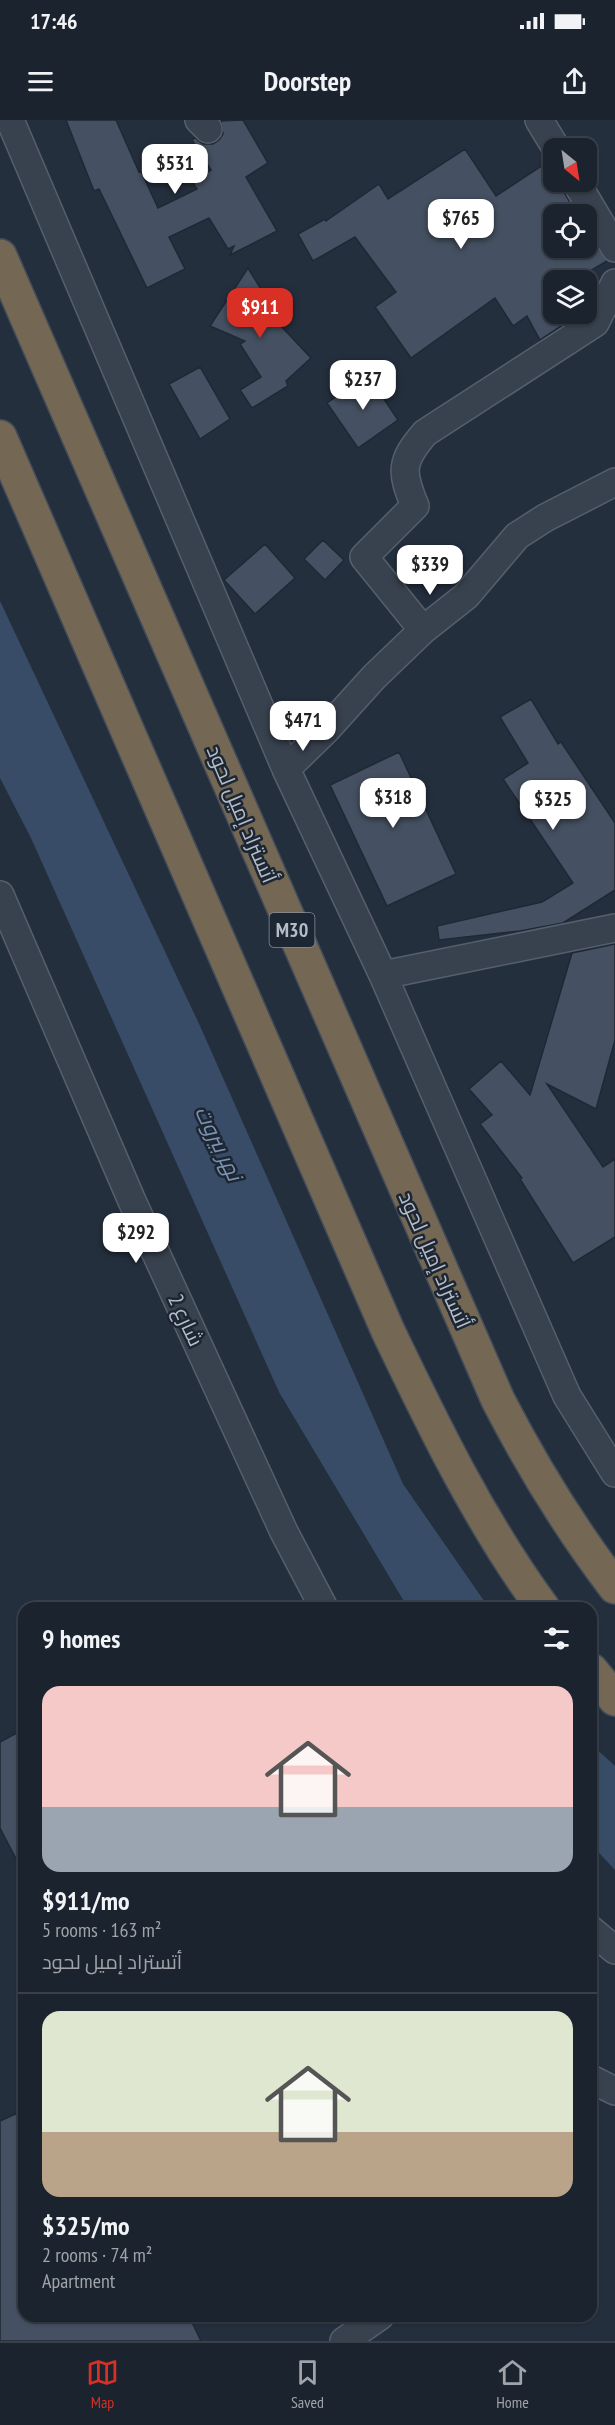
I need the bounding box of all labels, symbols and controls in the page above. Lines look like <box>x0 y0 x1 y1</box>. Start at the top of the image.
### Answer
text: 17:46 <box>30 7 78 35</box>
text: Doorstep <box>264 64 351 98</box>
icon: menu <box>24 65 57 98</box>
icon: share <box>558 65 591 98</box>
north arrow <box>543 138 597 192</box>
map controls <box>543 138 597 324</box>
pin: $531 <box>139 144 211 195</box>
text: $531 <box>156 150 194 176</box>
pin: $765 <box>425 199 497 250</box>
button: locate <box>543 204 597 258</box>
text: $765 <box>442 205 480 231</box>
button: layers <box>543 270 597 324</box>
pin: $911 <box>224 288 296 339</box>
text: $911 <box>241 294 279 320</box>
pin: $237 <box>327 360 399 411</box>
text: $237 <box>344 366 382 392</box>
pin: $339 <box>394 545 466 596</box>
text: $339 <box>411 551 449 577</box>
pin: $471 <box>267 701 339 752</box>
text: $471 <box>284 707 322 733</box>
street label: أتستراد إميل لحود <box>201 741 283 887</box>
pin: $318 <box>357 778 429 829</box>
pin: $325 <box>517 780 589 831</box>
text: $318 <box>374 784 412 810</box>
text: $325 <box>534 786 572 812</box>
road number: M30 <box>270 913 314 947</box>
water label: نهر بيروت <box>189 1101 250 1187</box>
street label: أتستراد إميل لحود <box>393 1187 477 1333</box>
pin: $292 <box>100 1213 172 1264</box>
text: $292 <box>117 1219 155 1245</box>
street label: شارع 2 <box>161 1290 210 1351</box>
text: 9 homes <box>42 1622 120 1655</box>
icon: filters <box>540 1622 573 1655</box>
icon: home <box>254 1725 362 1833</box>
text: $911/mo <box>42 1884 130 1917</box>
text: 5 rooms · 163 m² <box>42 1917 161 1943</box>
text: أتستراد إميل لحود <box>42 1949 182 1975</box>
icon: home <box>254 2050 362 2158</box>
text: $325/mo <box>42 2209 130 2242</box>
text: 2 rooms · 74 m² <box>42 2242 152 2268</box>
text: Apartment <box>42 2268 115 2294</box>
tab: Map <box>86 2356 119 2412</box>
tab: Saved <box>291 2356 324 2412</box>
tab: Home <box>496 2356 529 2412</box>

